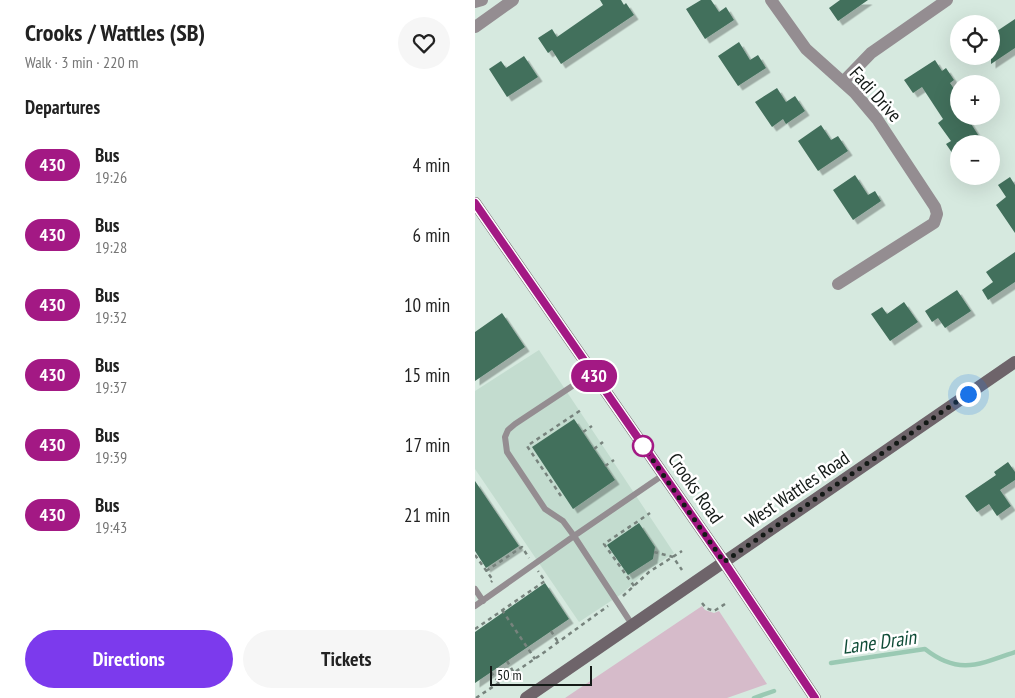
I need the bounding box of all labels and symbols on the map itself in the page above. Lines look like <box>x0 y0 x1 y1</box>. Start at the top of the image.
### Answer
street label: Fadi Drive <box>845 61 907 127</box>
line badge: 430 <box>565 360 623 392</box>
your location <box>956 382 981 407</box>
unlabelled marker <box>632 435 654 457</box>
street label: West Wattles Road <box>740 445 854 533</box>
street label: Crooks Road <box>663 448 729 528</box>
water label: Lane Drain <box>840 624 919 660</box>
scale bar <box>490 663 593 686</box>

